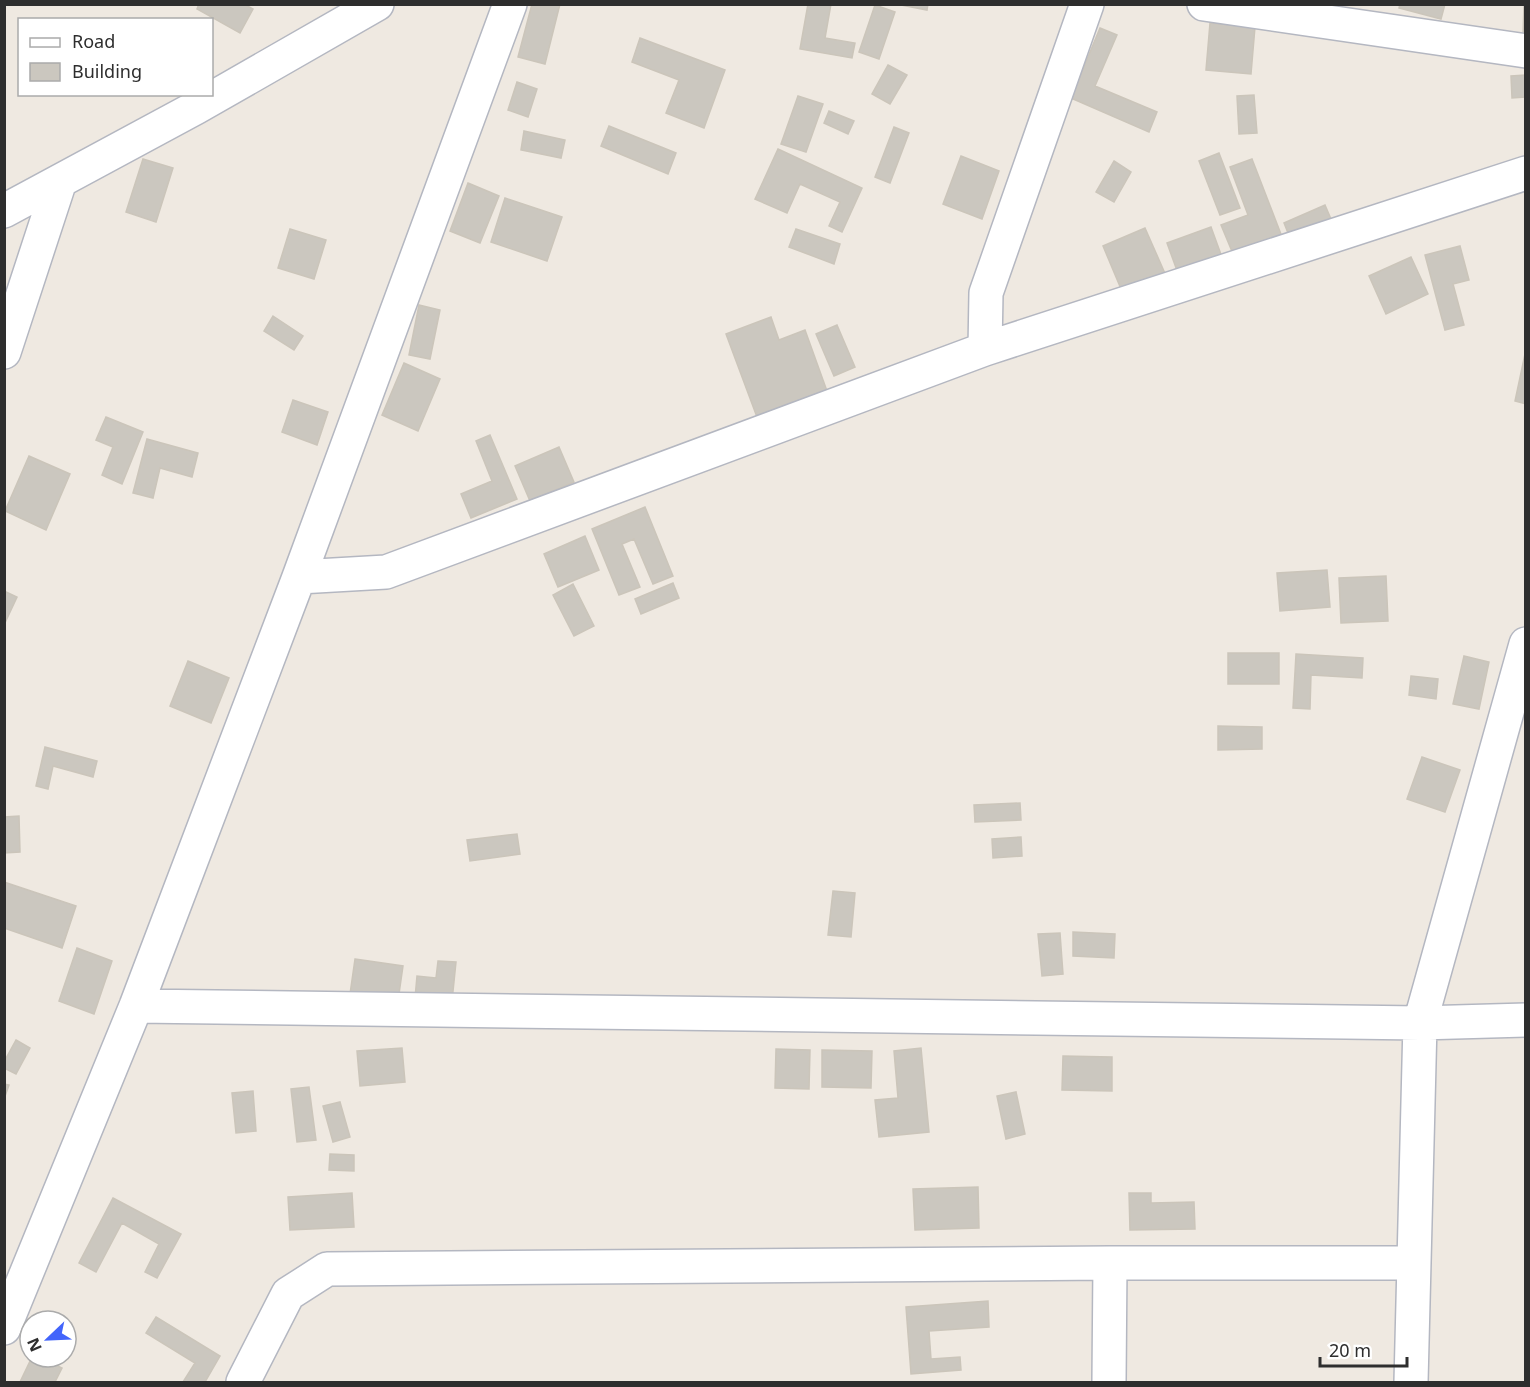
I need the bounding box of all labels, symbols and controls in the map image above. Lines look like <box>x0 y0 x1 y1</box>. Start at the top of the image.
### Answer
legend <box>18 18 213 96</box>
text: Road <box>72 29 115 53</box>
text: Building <box>72 59 142 83</box>
north arrow <box>18 1309 78 1369</box>
scale bar <box>1320 1330 1407 1368</box>
text: N <box>22 1335 47 1355</box>
text: 20 m <box>1329 1338 1371 1362</box>

